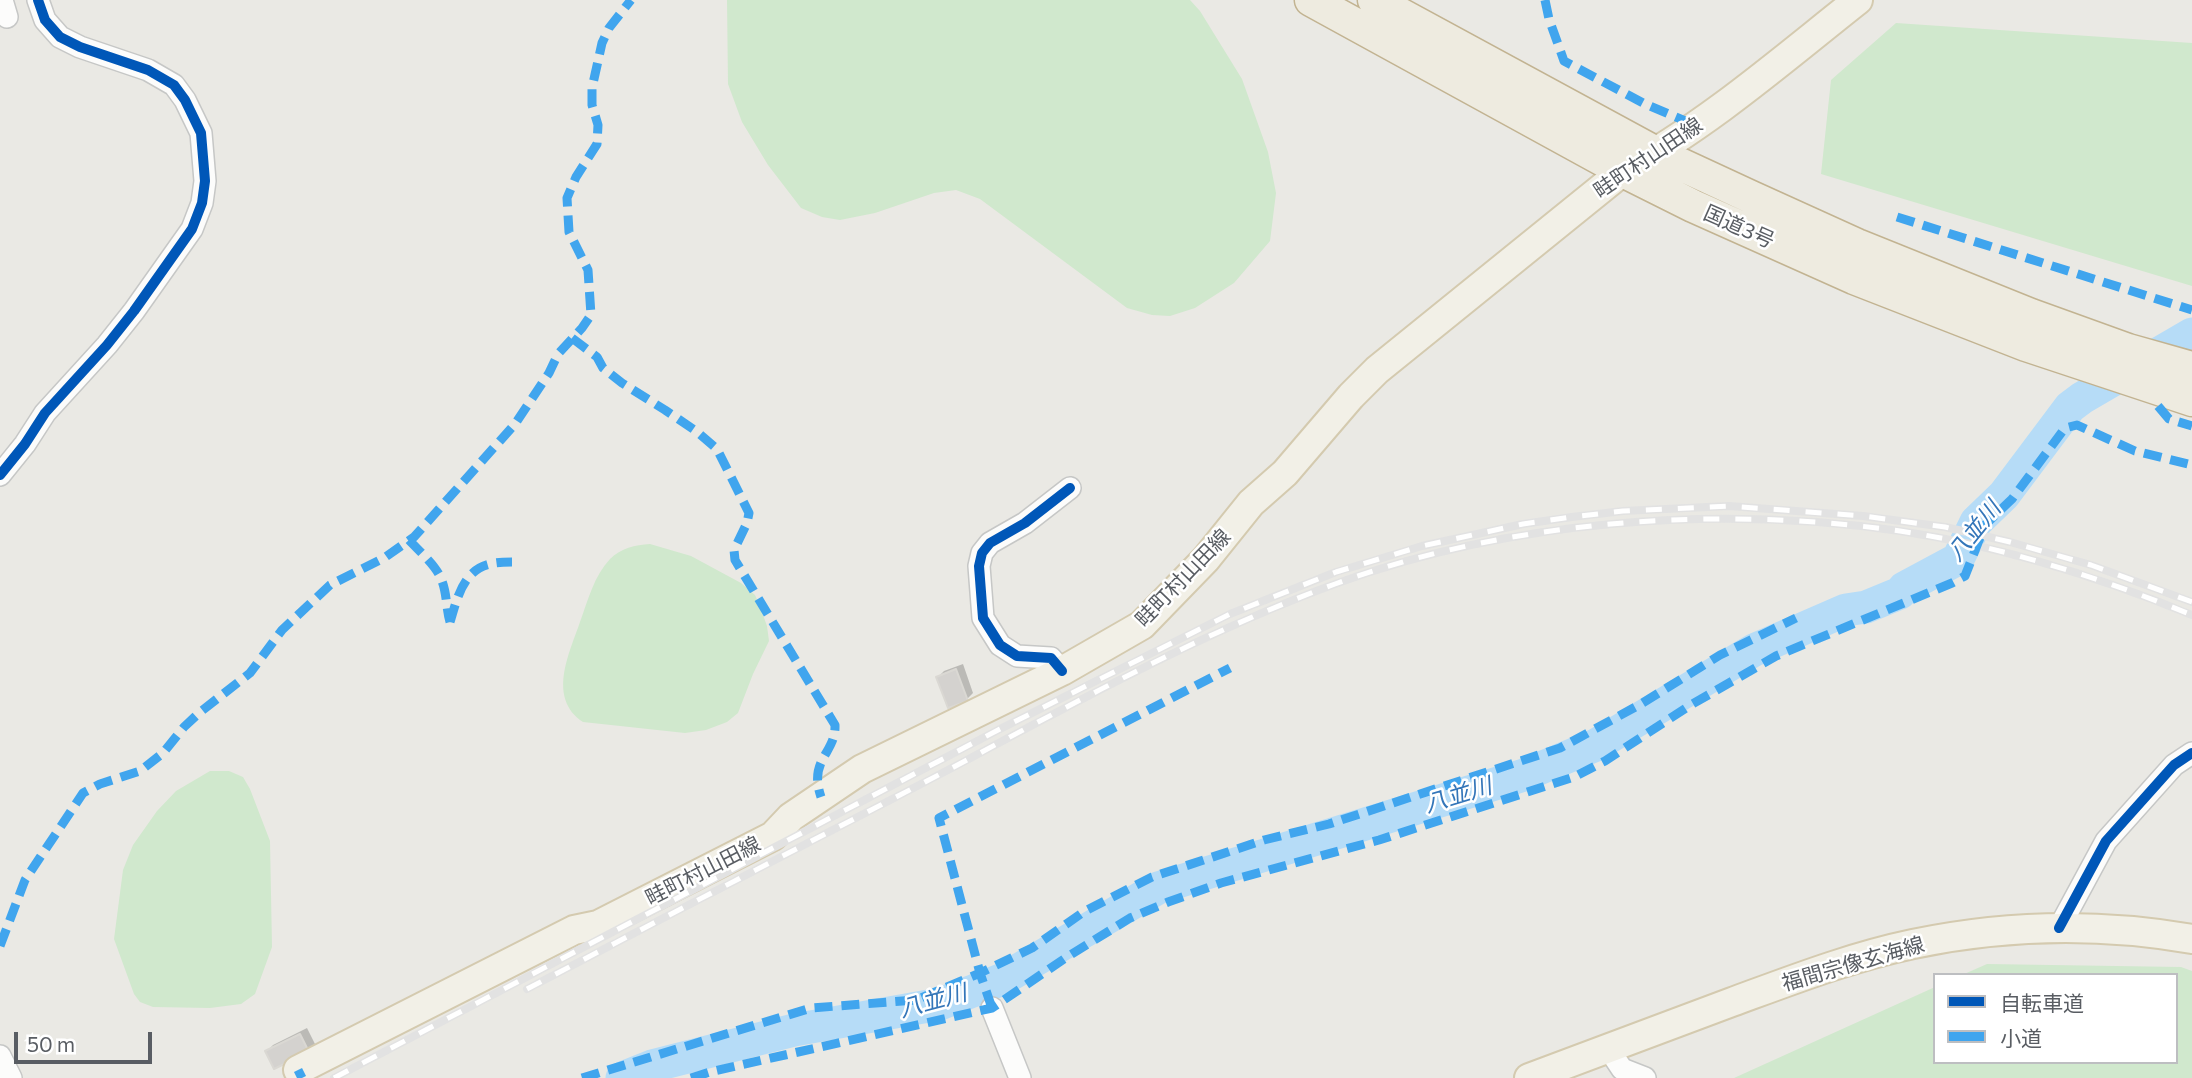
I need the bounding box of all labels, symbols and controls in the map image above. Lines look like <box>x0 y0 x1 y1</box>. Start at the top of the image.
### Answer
street label: 畦町村山田線 <box>1589 112 1707 204</box>
street label: 国道3号 <box>1700 200 1778 254</box>
water label: 八並川 <box>1942 496 2006 566</box>
street label: 畦町村山田線 <box>1130 524 1236 632</box>
water label: 八並川 <box>1421 772 1495 818</box>
street label: 畦町村山田線 <box>641 831 765 911</box>
street label: 福間宗像玄海線 <box>1779 932 1927 996</box>
legend <box>1933 973 2178 1064</box>
water label: 八並川 <box>896 979 970 1023</box>
text: 自転車道 <box>2000 990 2084 1015</box>
scale bar <box>18 1018 156 1062</box>
text: 小道 <box>2000 1025 2042 1050</box>
text: 50 m <box>27 1031 75 1056</box>

